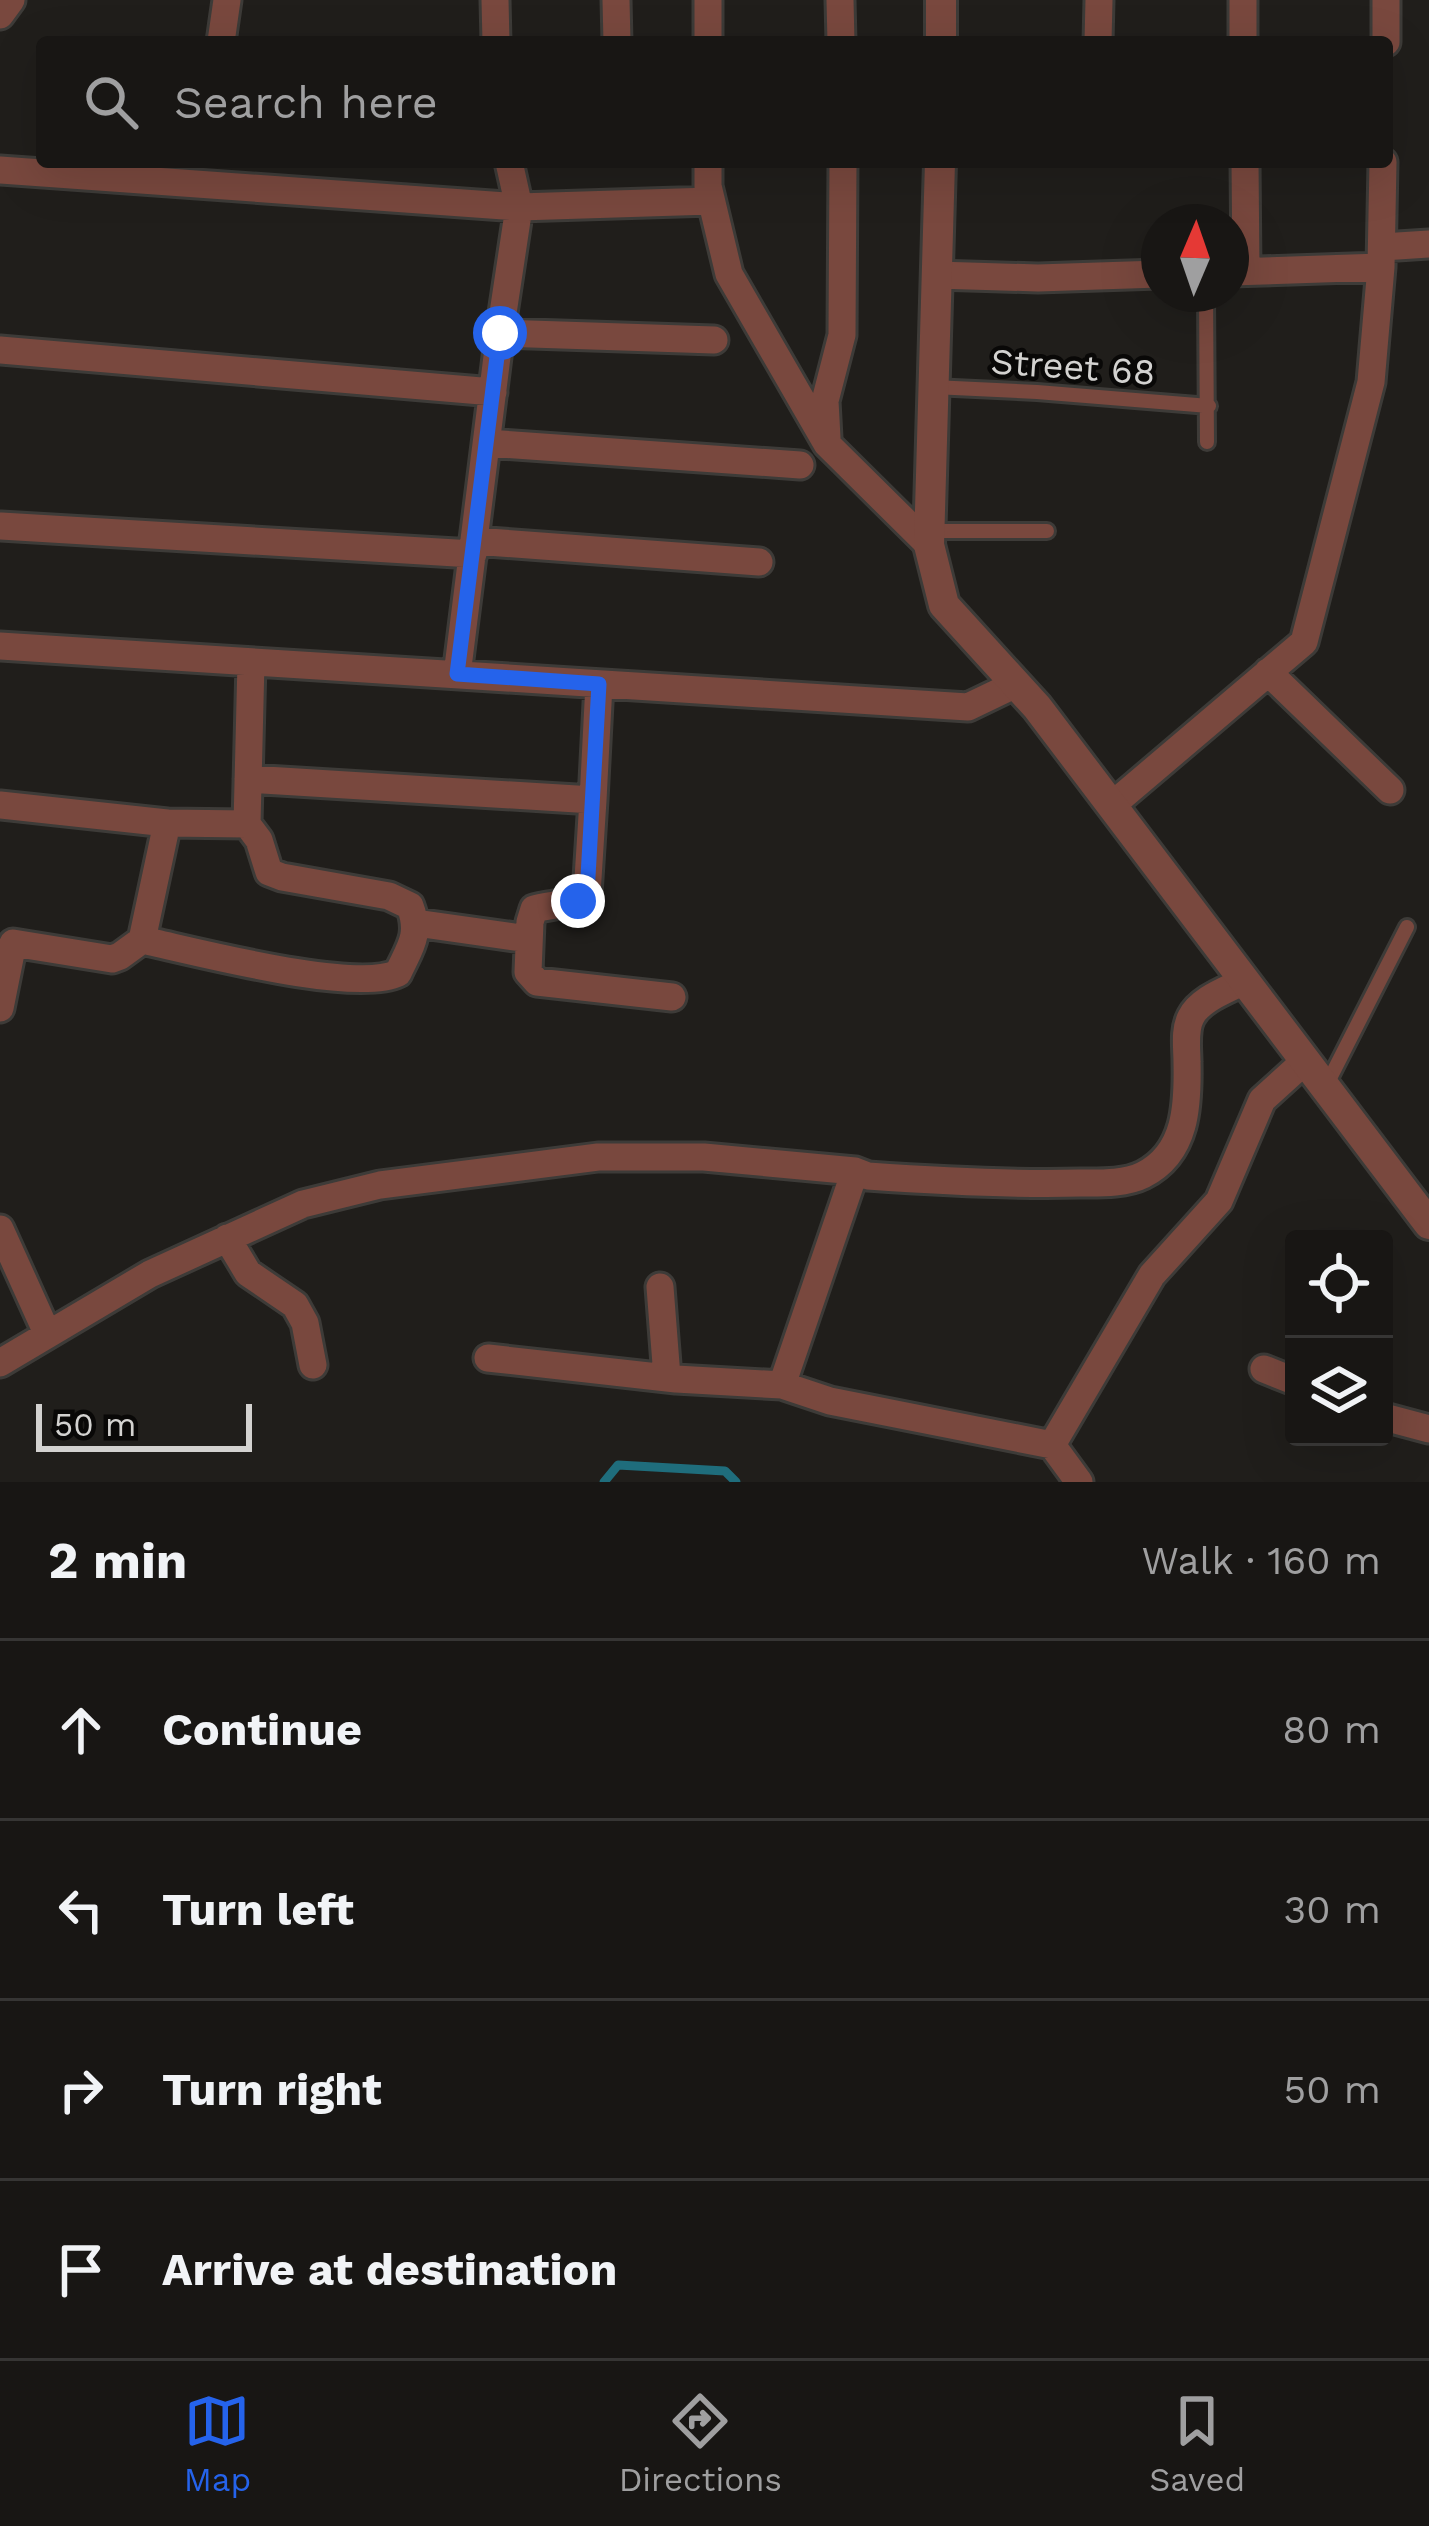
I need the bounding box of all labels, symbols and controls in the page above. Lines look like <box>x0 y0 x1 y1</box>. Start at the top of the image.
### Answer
search box <box>36 36 1393 168</box>
icon: search <box>78 69 144 135</box>
text: Search here <box>174 76 438 129</box>
north arrow <box>1141 204 1249 312</box>
route start <box>473 306 527 360</box>
street label: Street 68 <box>989 340 1157 394</box>
route end <box>551 874 605 928</box>
map controls <box>1285 1230 1393 1446</box>
button: locate <box>1285 1230 1393 1338</box>
button: layers <box>1285 1338 1393 1446</box>
scale bar <box>36 1398 252 1451</box>
text: 50 m <box>54 1405 136 1444</box>
text: 2 min <box>48 1531 187 1590</box>
text: Walk · 160 m <box>1142 1538 1381 1583</box>
icon: ahead <box>48 1697 114 1763</box>
text: Continue <box>162 1703 362 1756</box>
text: 80 m <box>1282 1707 1381 1752</box>
icon: left <box>48 1877 114 1943</box>
text: Turn left <box>162 1883 354 1936</box>
text: 30 m <box>1284 1887 1381 1932</box>
icon: right <box>48 2057 114 2123</box>
text: Turn right <box>162 2063 382 2116</box>
text: 50 m <box>1284 2067 1381 2112</box>
icon: arrive <box>48 2237 114 2303</box>
text: Arrive at destination <box>162 2243 617 2296</box>
tab: Map <box>184 2388 251 2499</box>
tab: Directions <box>619 2388 782 2499</box>
tab: Saved <box>1149 2388 1245 2499</box>

